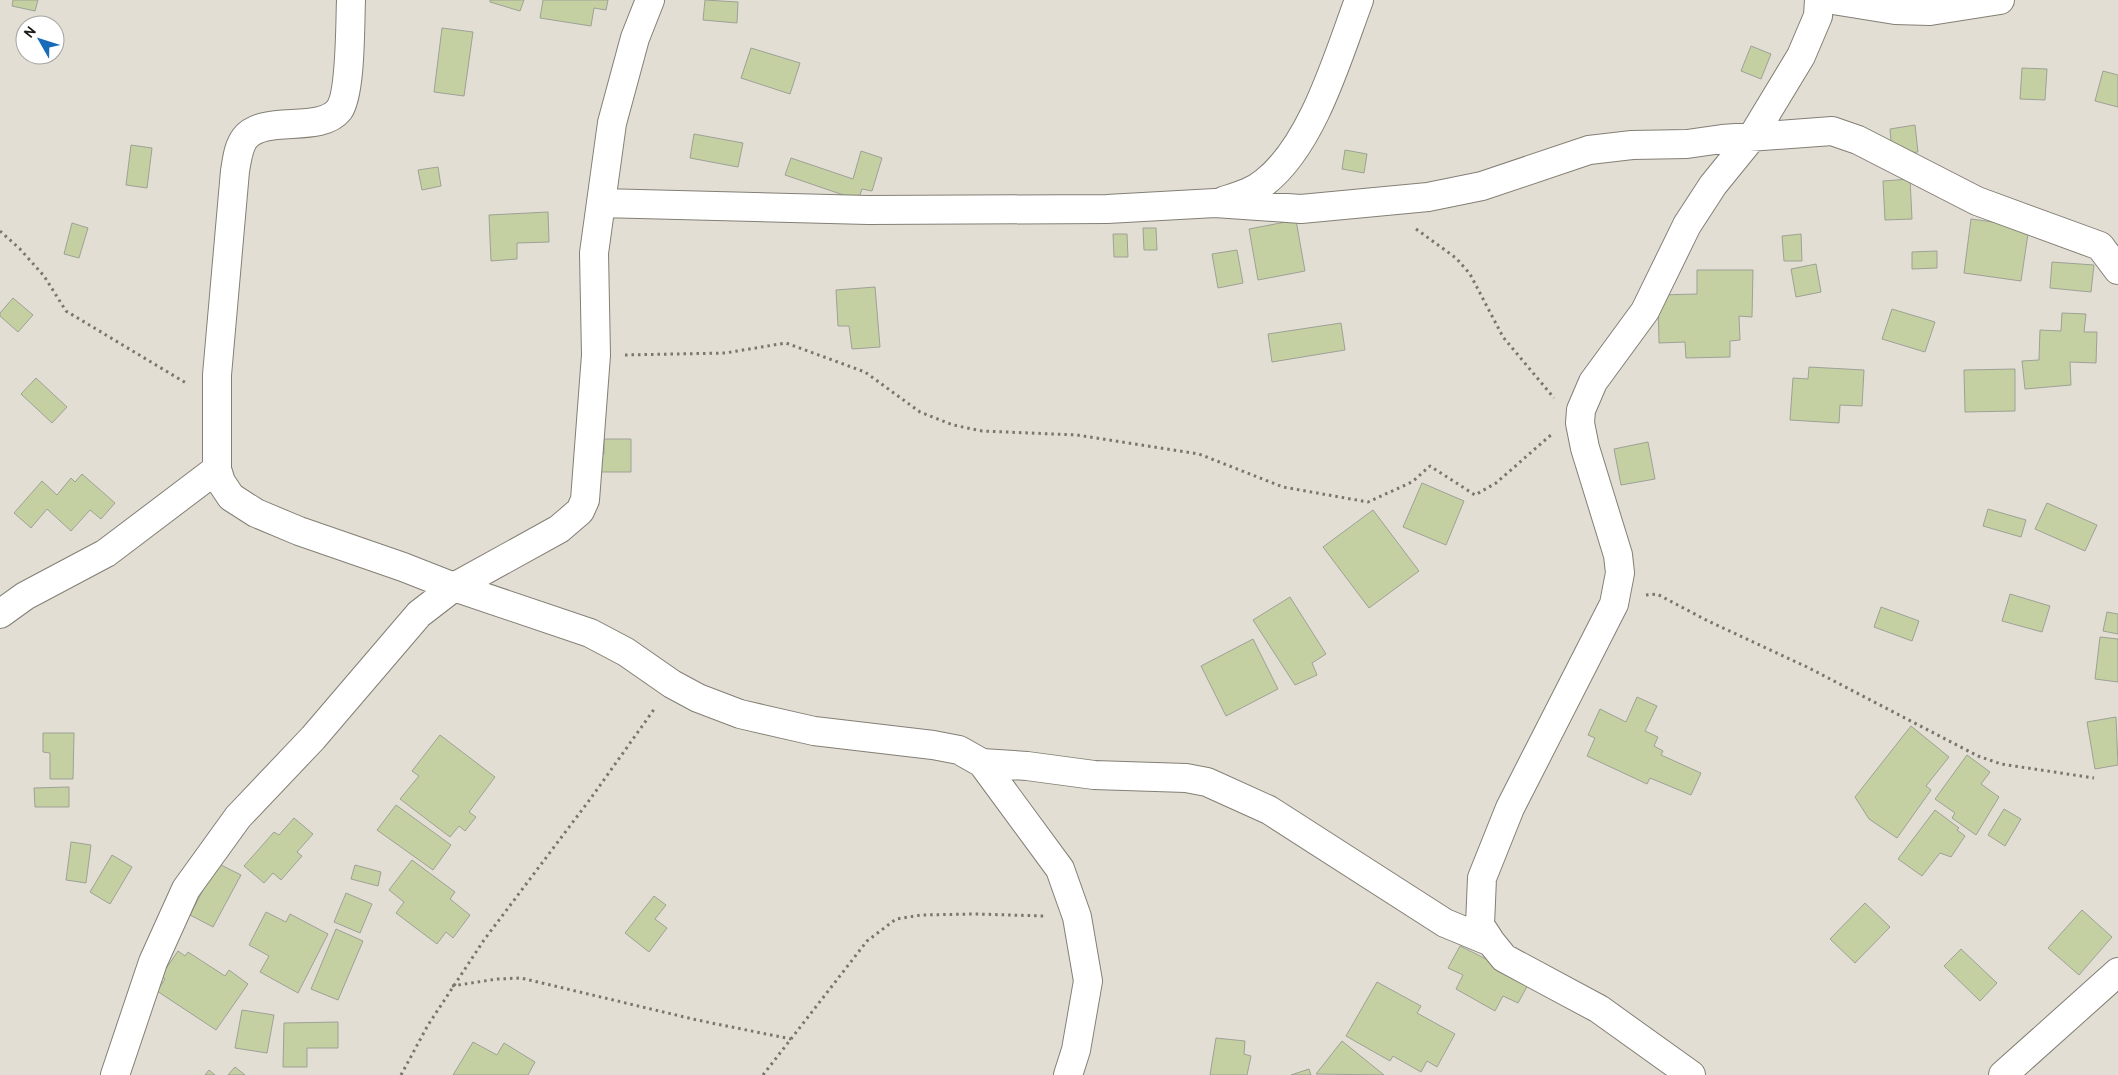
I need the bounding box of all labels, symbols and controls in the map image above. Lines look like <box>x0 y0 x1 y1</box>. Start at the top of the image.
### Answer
north arrow <box>15 15 65 65</box>
text: N <box>21 24 41 42</box>

